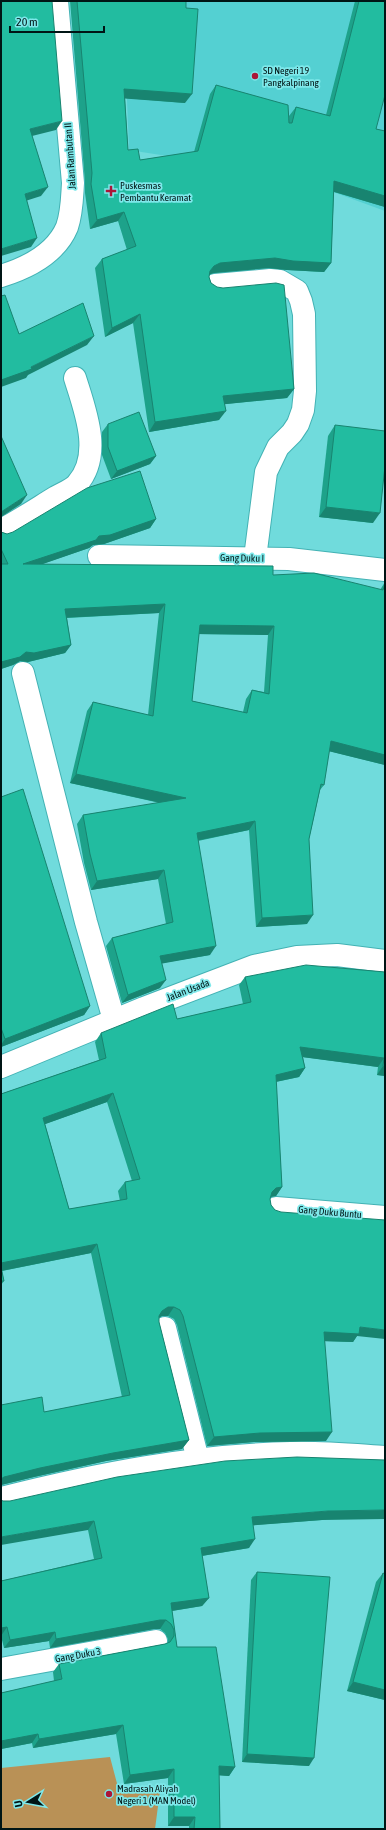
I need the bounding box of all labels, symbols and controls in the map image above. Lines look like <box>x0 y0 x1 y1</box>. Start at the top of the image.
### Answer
scale bar <box>10 8 104 34</box>
text: 20 m <box>16 15 38 29</box>
place label: SD Negeri 19 Pangkalpinang <box>263 65 320 88</box>
marker: SD Negeri 19 Pangkalpinang <box>250 71 260 81</box>
street label: Jalan Rambutan II <box>62 122 78 190</box>
place label: Puskesmas Pembantu Keramat <box>120 180 191 203</box>
marker: Puskesmas Pembantu Keramat <box>105 185 117 197</box>
street label: Gang Duku I <box>220 552 264 564</box>
street label: Jalan Usada <box>165 977 211 1003</box>
street label: Gang Duku Buntu <box>298 1204 362 1220</box>
street label: Gang Duku 3 <box>54 1646 102 1664</box>
north arrow <box>8 1782 48 1822</box>
place label: Madrasah Aliyah Negeri 1 (MAN Model) <box>117 1783 196 1806</box>
marker: Madrasah Aliyah Negeri 1 (MAN Model) <box>104 1789 114 1799</box>
text: U <box>12 1800 25 1808</box>

